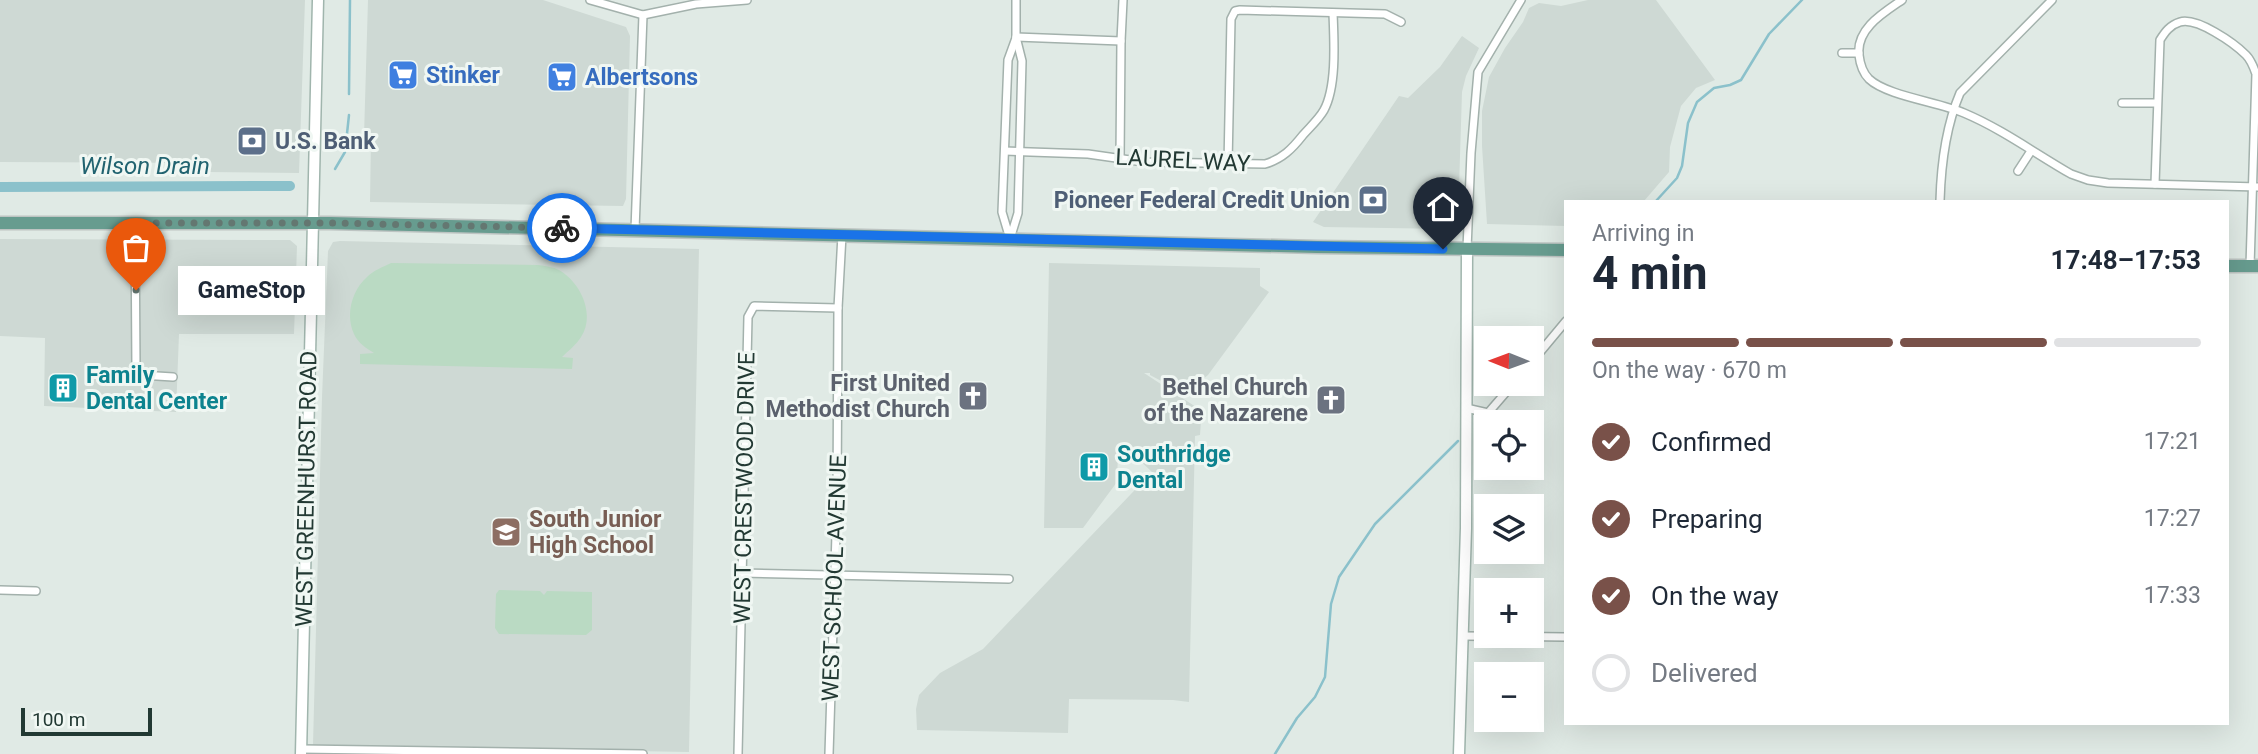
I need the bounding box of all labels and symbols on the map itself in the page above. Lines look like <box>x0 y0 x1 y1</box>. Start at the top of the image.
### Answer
supermarket icon: Stinker <box>386 58 420 92</box>
supermarket icon: Albertsons <box>545 60 579 94</box>
place label: Stinker <box>426 62 500 89</box>
place label: Albertsons <box>585 64 698 91</box>
bank icon: U.S. Bank <box>235 124 269 158</box>
place label: U.S. Bank <box>275 128 376 155</box>
street label: LAUREL WAY <box>1115 143 1251 178</box>
water label: Wilson Drain <box>80 152 210 180</box>
pin <box>1413 177 1473 249</box>
bank icon: Pioneer Federal Credit Union <box>1356 183 1390 217</box>
place label: Pioneer Federal Credit Union <box>1054 187 1350 214</box>
courier <box>527 193 597 263</box>
pin <box>106 218 166 290</box>
callout: GameStop <box>178 266 325 314</box>
north arrow <box>1474 326 1544 396</box>
street label: WEST GREENHURST ROAD <box>291 351 322 627</box>
street label: WEST CRESTWOOD DRIVE <box>729 352 760 624</box>
place label: Family Dental Center <box>86 362 228 415</box>
place label: First United Methodist Church <box>766 370 950 423</box>
building icon: Family Dental Center <box>46 371 80 405</box>
place label: Bethel Church of the Nazarene <box>1144 374 1308 427</box>
church icon: First United Methodist Church <box>956 379 990 413</box>
church icon: Bethel Church of the Nazarene <box>1314 383 1348 417</box>
place label: Southridge Dental <box>1117 441 1231 494</box>
building icon: Southridge Dental <box>1077 450 1111 484</box>
street label: WEST SCHOOL AVENUE <box>817 454 852 702</box>
place label: South Junior High School <box>529 506 662 559</box>
school or university icon: South Junior High School <box>489 515 523 549</box>
scale bar <box>21 705 152 737</box>

